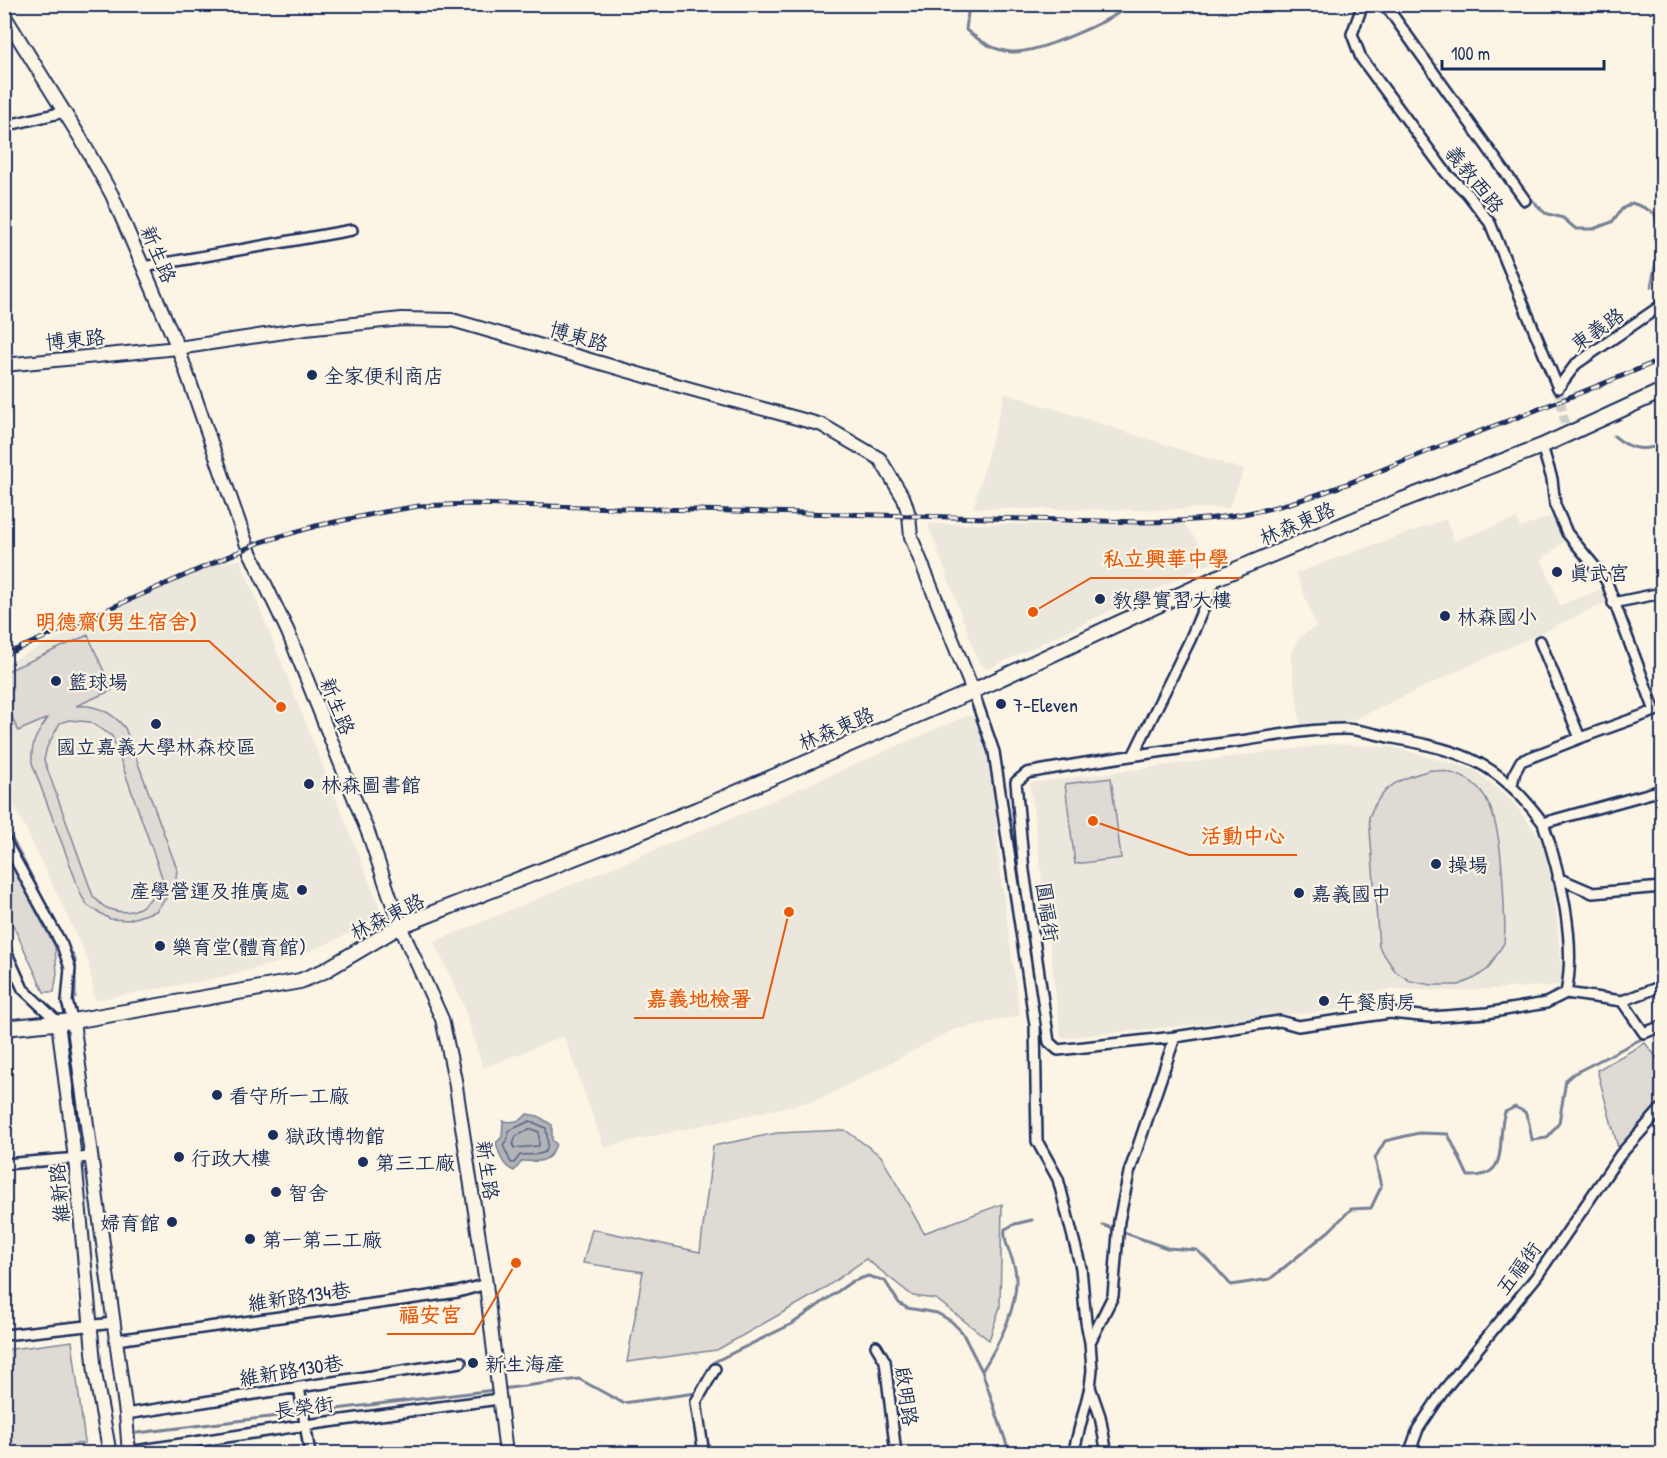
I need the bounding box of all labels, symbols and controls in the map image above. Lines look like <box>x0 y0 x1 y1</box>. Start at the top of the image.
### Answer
scale bar <box>1442 33 1604 71</box>
text: 100 m <box>1451 41 1490 66</box>
street label: 義教西路 <box>1439 139 1511 219</box>
street label: 新生路 <box>135 221 184 288</box>
street label: 東義路 <box>1565 300 1630 357</box>
street label: 博東路 <box>546 315 613 358</box>
street label: 博東路 <box>44 322 107 356</box>
place label: 全家便利商店 <box>324 362 444 389</box>
marker: 全家便利商店 <box>305 368 319 382</box>
street label: 林森東路 <box>1255 495 1340 551</box>
callout: 私立興華中學 <box>1091 539 1241 578</box>
text: 私立興華中學 <box>1103 544 1229 573</box>
place label: 真武宮 <box>1569 559 1629 586</box>
marker: 真武宮 <box>1550 565 1564 579</box>
place label: 教學實習大樓 <box>1112 586 1232 613</box>
marker: 教學實習大樓 <box>1093 592 1107 606</box>
callout: 明德齋(男生宿舍) <box>23 602 209 641</box>
place label: 林森國小 <box>1457 603 1537 630</box>
text: 明德齋(男生宿舍) <box>35 607 197 636</box>
marker: 林森國小 <box>1438 609 1452 623</box>
place label: 籃球場 <box>68 668 128 695</box>
street label: 新生路 <box>314 673 362 740</box>
marker: 籃球場 <box>49 674 63 688</box>
place label: 7-Eleven <box>1013 691 1078 718</box>
marker: 7-Eleven <box>994 697 1008 711</box>
street label: 林森東路 <box>794 700 879 756</box>
marker: 國立嘉義大學林森校區 <box>149 717 163 731</box>
place label: 國立嘉義大學林森校區 <box>56 733 256 760</box>
place label: 林森圖書館 <box>321 771 421 798</box>
marker: 林森圖書館 <box>302 777 316 791</box>
callout: 活動中心 <box>1189 816 1297 855</box>
text: 活動中心 <box>1201 821 1285 850</box>
place label: 操場 <box>1448 851 1488 878</box>
marker: 操場 <box>1429 857 1443 871</box>
place label: 產學營運及推廣處 <box>130 877 290 904</box>
street label: 圓福街 <box>1030 880 1066 944</box>
place label: 嘉義國中 <box>1311 880 1391 907</box>
marker: 產學營運及推廣處 <box>295 883 309 897</box>
street label: 林森東路 <box>345 886 430 946</box>
marker: 嘉義國中 <box>1292 886 1306 900</box>
place label: 樂育堂(體育館) <box>172 933 306 960</box>
marker: 樂育堂(體育館) <box>153 939 167 953</box>
callout: 嘉義地檢署 <box>634 979 763 1018</box>
text: 嘉義地檢署 <box>647 984 752 1013</box>
place label: 午餐廚房 <box>1336 988 1416 1015</box>
marker: 午餐廚房 <box>1317 994 1331 1008</box>
place label: 看守所一工廠 <box>229 1082 349 1109</box>
marker: 看守所一工廠 <box>210 1088 224 1102</box>
place label: 獄政博物館 <box>285 1122 385 1149</box>
marker: 獄政博物館 <box>266 1128 280 1142</box>
street label: 新生路 <box>470 1138 506 1203</box>
place label: 行政大樓 <box>191 1144 271 1171</box>
place label: 第三工廠 <box>375 1149 455 1176</box>
marker: 行政大樓 <box>172 1150 186 1164</box>
marker: 第三工廠 <box>356 1155 370 1169</box>
street label: 維新路 <box>43 1161 75 1224</box>
place label: 智舍 <box>288 1179 328 1206</box>
marker: 智舍 <box>269 1185 283 1199</box>
place label: 婦育館 <box>100 1209 160 1236</box>
marker: 婦育館 <box>165 1215 179 1229</box>
place label: 第一第二工廠 <box>262 1226 382 1253</box>
marker: 第一第二工廠 <box>243 1232 257 1246</box>
street label: 五福街 <box>1489 1236 1547 1300</box>
street label: 維新路134巷 <box>246 1275 353 1317</box>
callout: 福安宮 <box>387 1295 474 1334</box>
text: 福安宮 <box>399 1300 462 1329</box>
street label: 維新路130巷 <box>237 1348 346 1392</box>
place label: 新生海產 <box>485 1350 565 1377</box>
marker: 新生海產 <box>466 1356 480 1370</box>
street label: 啟明路 <box>889 1364 925 1429</box>
street label: 長榮街 <box>272 1389 336 1425</box>

